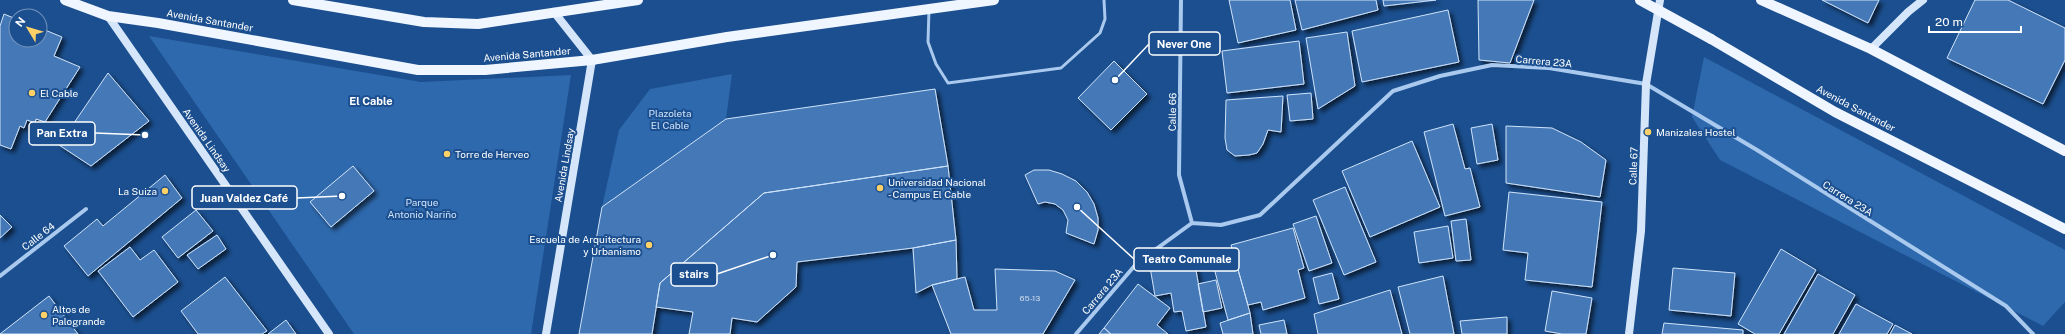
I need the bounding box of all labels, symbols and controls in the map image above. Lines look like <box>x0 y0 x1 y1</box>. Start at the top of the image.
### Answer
street label: Avenida Santander <box>166 6 254 34</box>
north arrow <box>8 8 48 48</box>
scale bar <box>1929 8 2021 34</box>
text: N <box>13 15 27 29</box>
text: 20 m <box>1935 15 1963 29</box>
callout: Never One <box>1149 32 1220 55</box>
text: Never One <box>1157 38 1211 50</box>
street label: Avenida Santander <box>483 44 571 64</box>
street label: Carrera 23A <box>1515 53 1573 69</box>
street label: Avenida Santander <box>1814 82 1898 134</box>
place label: El Cable <box>40 87 79 99</box>
marker: El Cable <box>27 88 37 98</box>
street label: Calle 66 <box>1166 93 1178 131</box>
district label: El Cable <box>349 95 393 107</box>
street label: Avenida Lindsay <box>181 106 234 175</box>
park label: Plazoleta El Cable <box>649 107 691 131</box>
callout: Pan Extra <box>29 122 95 145</box>
street label: Avenida Lindsay <box>552 126 577 203</box>
place label: Manizales Hostel <box>1656 126 1735 138</box>
text: Pan Extra <box>37 127 87 139</box>
marker: Manizales Hostel <box>1643 127 1653 137</box>
street label: Calle 67 <box>1626 147 1640 185</box>
place label: Torre de Herveo <box>455 148 529 160</box>
marker: Torre de Herveo <box>442 149 452 159</box>
place label: Universidad Nacional - Campus El Cable <box>888 176 986 200</box>
street label: Carrera 23A <box>1821 178 1875 218</box>
marker: Universidad Nacional - Campus El Cable <box>875 183 885 193</box>
place label: La Suiza <box>118 185 157 197</box>
marker: La Suiza <box>160 186 170 196</box>
callout: Juan Valdez Café <box>192 186 297 209</box>
text: Juan Valdez Café <box>200 192 288 204</box>
park label: Parque Antonio Nariño <box>387 196 457 220</box>
street label: Calle 64 <box>19 219 57 253</box>
place label: Escuela de Arquitectura y Urbanismo <box>529 233 641 257</box>
marker: Escuela de Arquitectura y Urbanismo <box>644 240 654 250</box>
callout: Teatro Comunale <box>1134 248 1239 271</box>
text: Teatro Comunale <box>1142 253 1232 265</box>
callout: stairs <box>671 263 717 286</box>
street label: Carrera 23A <box>1079 265 1125 317</box>
text: stairs <box>679 268 709 280</box>
house number: 65-13 <box>1020 293 1040 303</box>
place label: Altos de Palogrande <box>52 303 105 327</box>
marker: Altos de Palogrande <box>39 310 49 320</box>

